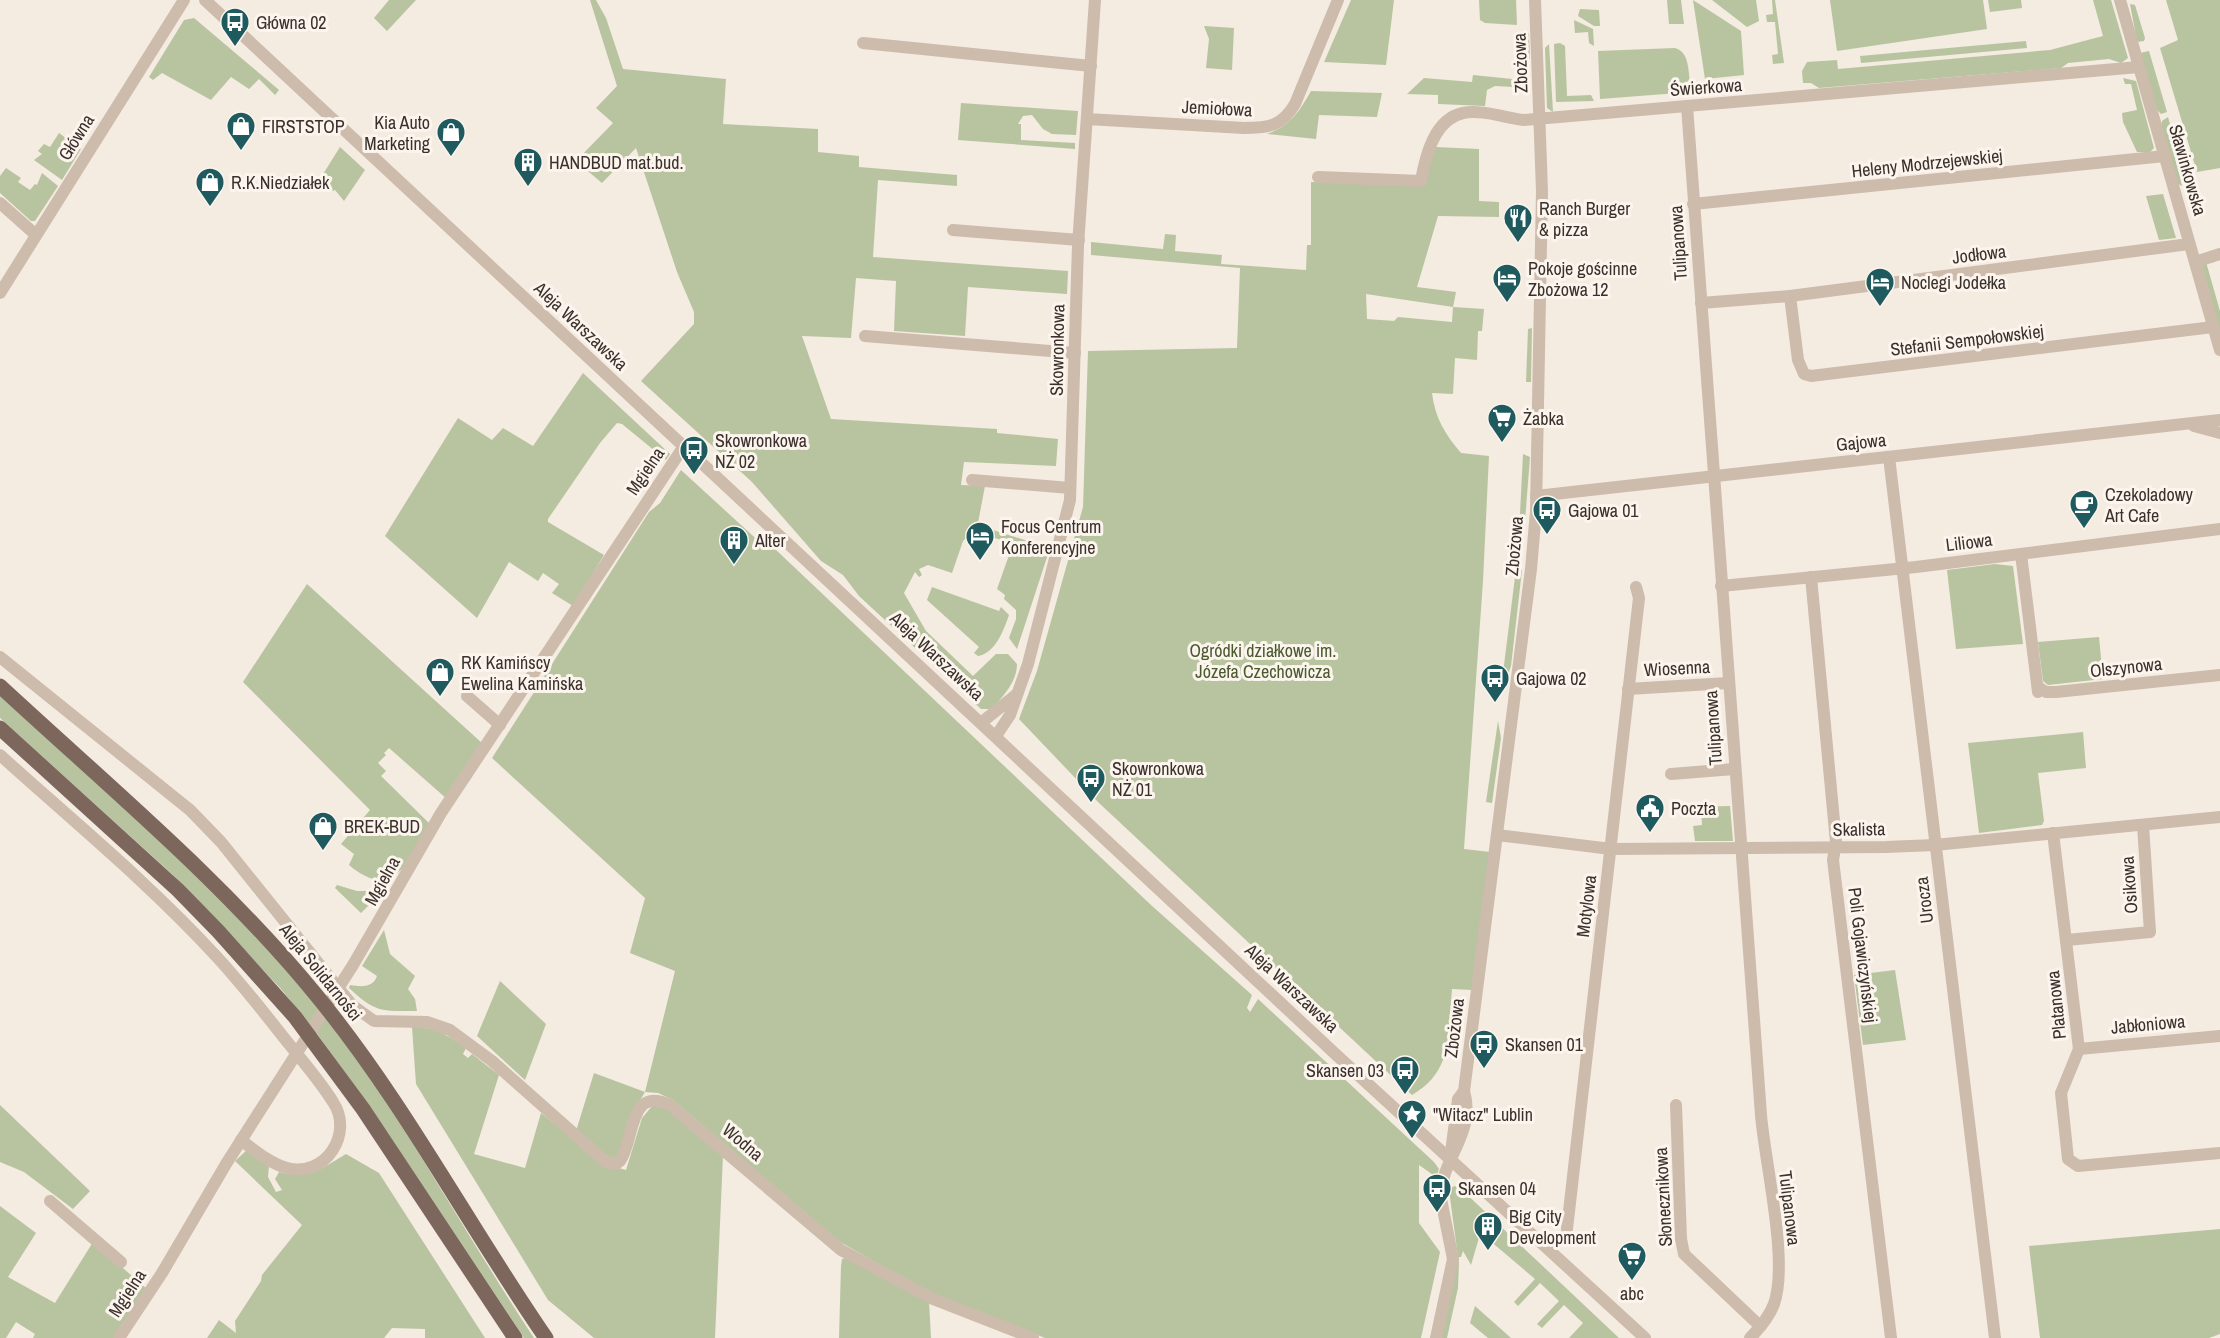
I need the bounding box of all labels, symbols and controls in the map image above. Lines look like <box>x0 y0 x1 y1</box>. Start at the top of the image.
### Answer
bus stop icon: Główna 02 <box>219 6 251 48</box>
place label: Główna 02 <box>256 10 327 35</box>
street label: Zbożowa <box>1506 33 1534 93</box>
street label: Świerkowa <box>1669 72 1743 102</box>
street label: Jemiołowa <box>1181 94 1253 122</box>
street label: Główna <box>52 109 100 165</box>
shop icon: FIRSTSTOP <box>225 110 257 152</box>
place label: Kia Auto Marketing <box>364 110 431 156</box>
place label: FIRSTSTOP <box>262 114 345 139</box>
shop icon: Kia Auto Marketing <box>435 116 467 158</box>
street label: Sławinkowska <box>2163 122 2213 218</box>
street label: Heleny Modrzejewskiej <box>1850 143 2004 183</box>
building icon: HANDBUD mat.bud. <box>512 146 544 188</box>
place label: HANDBUD mat.bud. <box>549 150 684 175</box>
shop icon: R.K.Niedziałek <box>194 166 226 208</box>
place label: R.K.Niedziałek <box>231 170 330 195</box>
place label: Ranch Burger & pizza <box>1539 196 1630 242</box>
restaurant icon: Ranch Burger & pizza <box>1502 202 1534 244</box>
street label: Tulipanowa <box>1663 205 1693 281</box>
street label: Jodłowa <box>1951 238 2007 270</box>
place label: Pokoje gościnne Zbożowa 12 <box>1528 256 1637 302</box>
hotel icon: Pokoje gościnne Zbożowa 12 <box>1491 262 1523 304</box>
hotel icon: Noclegi Jodełka <box>1864 266 1896 308</box>
place label: Noclegi Jodełka <box>1901 270 2006 295</box>
street label: Aleja Warszawska <box>528 275 633 376</box>
street label: Skowronkowa <box>1044 304 1070 396</box>
street label: Stefanii Sempołowskiej <box>1889 318 2045 362</box>
supermarket icon: Żabka <box>1486 402 1518 444</box>
place label: Żabka <box>1523 406 1564 431</box>
street label: Gajowa <box>1835 427 1887 457</box>
place label: Skowronkowa NŻ 02 <box>715 428 807 474</box>
bus stop icon: Skowronkowa NŻ 02 <box>678 434 710 476</box>
street label: Mgielna <box>620 442 670 500</box>
place label: Czekoladowy Art Cafe <box>2104 482 2193 528</box>
cafe icon: Czekoladowy Art Cafe <box>2068 488 2100 530</box>
bus stop icon: Gajowa 01 <box>1531 494 1563 536</box>
place label: Gajowa 01 <box>1568 498 1639 523</box>
place label: Focus Centrum Konferencyjne <box>1001 514 1101 560</box>
street label: Zbożowa <box>1499 515 1529 577</box>
hotel icon: Focus Centrum Konferencyjne <box>964 520 996 562</box>
building icon: Alter <box>718 524 750 566</box>
street label: Liliowa <box>1944 527 1994 557</box>
place label: Alter <box>754 528 785 553</box>
street label: Aleja Warszawska <box>884 605 989 706</box>
park label: Ogródki działkowe im. Józefa Czechowicza <box>1190 638 1336 684</box>
place label: RK Kamińscy Ewelina Kamińska <box>461 650 583 696</box>
street label: Olszynowa <box>2089 651 2163 683</box>
street label: Wiosenna <box>1643 654 1711 682</box>
shop icon: RK Kamińscy Ewelina Kamińska <box>424 656 456 698</box>
bus stop icon: Gajowa 02 <box>1479 662 1511 704</box>
place label: Gajowa 02 <box>1516 666 1587 691</box>
street label: Tulipanowa <box>1698 690 1728 766</box>
place label: Skowronkowa NŻ 01 <box>1112 756 1204 802</box>
bus stop icon: Skowronkowa NŻ 01 <box>1075 762 1107 804</box>
public building icon: Poczta <box>1634 792 1666 834</box>
place label: Poczta <box>1671 796 1716 821</box>
shop icon: BREK-BUD <box>307 810 339 852</box>
place label: BREK-BUD <box>344 814 420 839</box>
street label: Skalista <box>1833 816 1885 842</box>
street label: Mgielna <box>358 852 406 910</box>
street label: Osikowa <box>2115 855 2143 915</box>
street label: Motylowa <box>1570 874 1602 938</box>
street label: Urocza <box>1909 875 1939 925</box>
street label: Poli Gojawiczyńskiej <box>1842 886 1884 1024</box>
street label: Aleja Solidarności <box>273 917 368 1026</box>
street label: Aleja Warszawska <box>1239 937 1344 1038</box>
street label: Platanowa <box>2040 969 2072 1041</box>
street label: Zbożowa <box>1438 997 1470 1059</box>
street label: Jabłoniowa <box>2110 1008 2186 1040</box>
bus stop icon: Skansen 01 <box>1468 1028 1500 1070</box>
place label: Skansen 01 <box>1505 1032 1584 1057</box>
bus stop icon: Skansen 03 <box>1389 1054 1421 1096</box>
place label: Skansen 03 <box>1306 1058 1384 1083</box>
place icon: "Witacz" Lublin <box>1396 1098 1428 1140</box>
place label: "Witacz" Lublin <box>1433 1102 1533 1127</box>
street label: Wodna <box>717 1117 769 1167</box>
street label: Słonecznikowa <box>1648 1147 1678 1247</box>
street label: Tulipanowa <box>1773 1169 1807 1247</box>
bus stop icon: Skansen 04 <box>1421 1172 1453 1214</box>
place label: Skansen 04 <box>1458 1176 1536 1201</box>
place label: Big City Development <box>1509 1204 1596 1250</box>
building icon: Big City Development <box>1472 1210 1504 1252</box>
supermarket icon: abc <box>1616 1240 1648 1282</box>
street label: Mgielna <box>102 1264 152 1322</box>
place label: abc <box>1620 1281 1644 1306</box>

